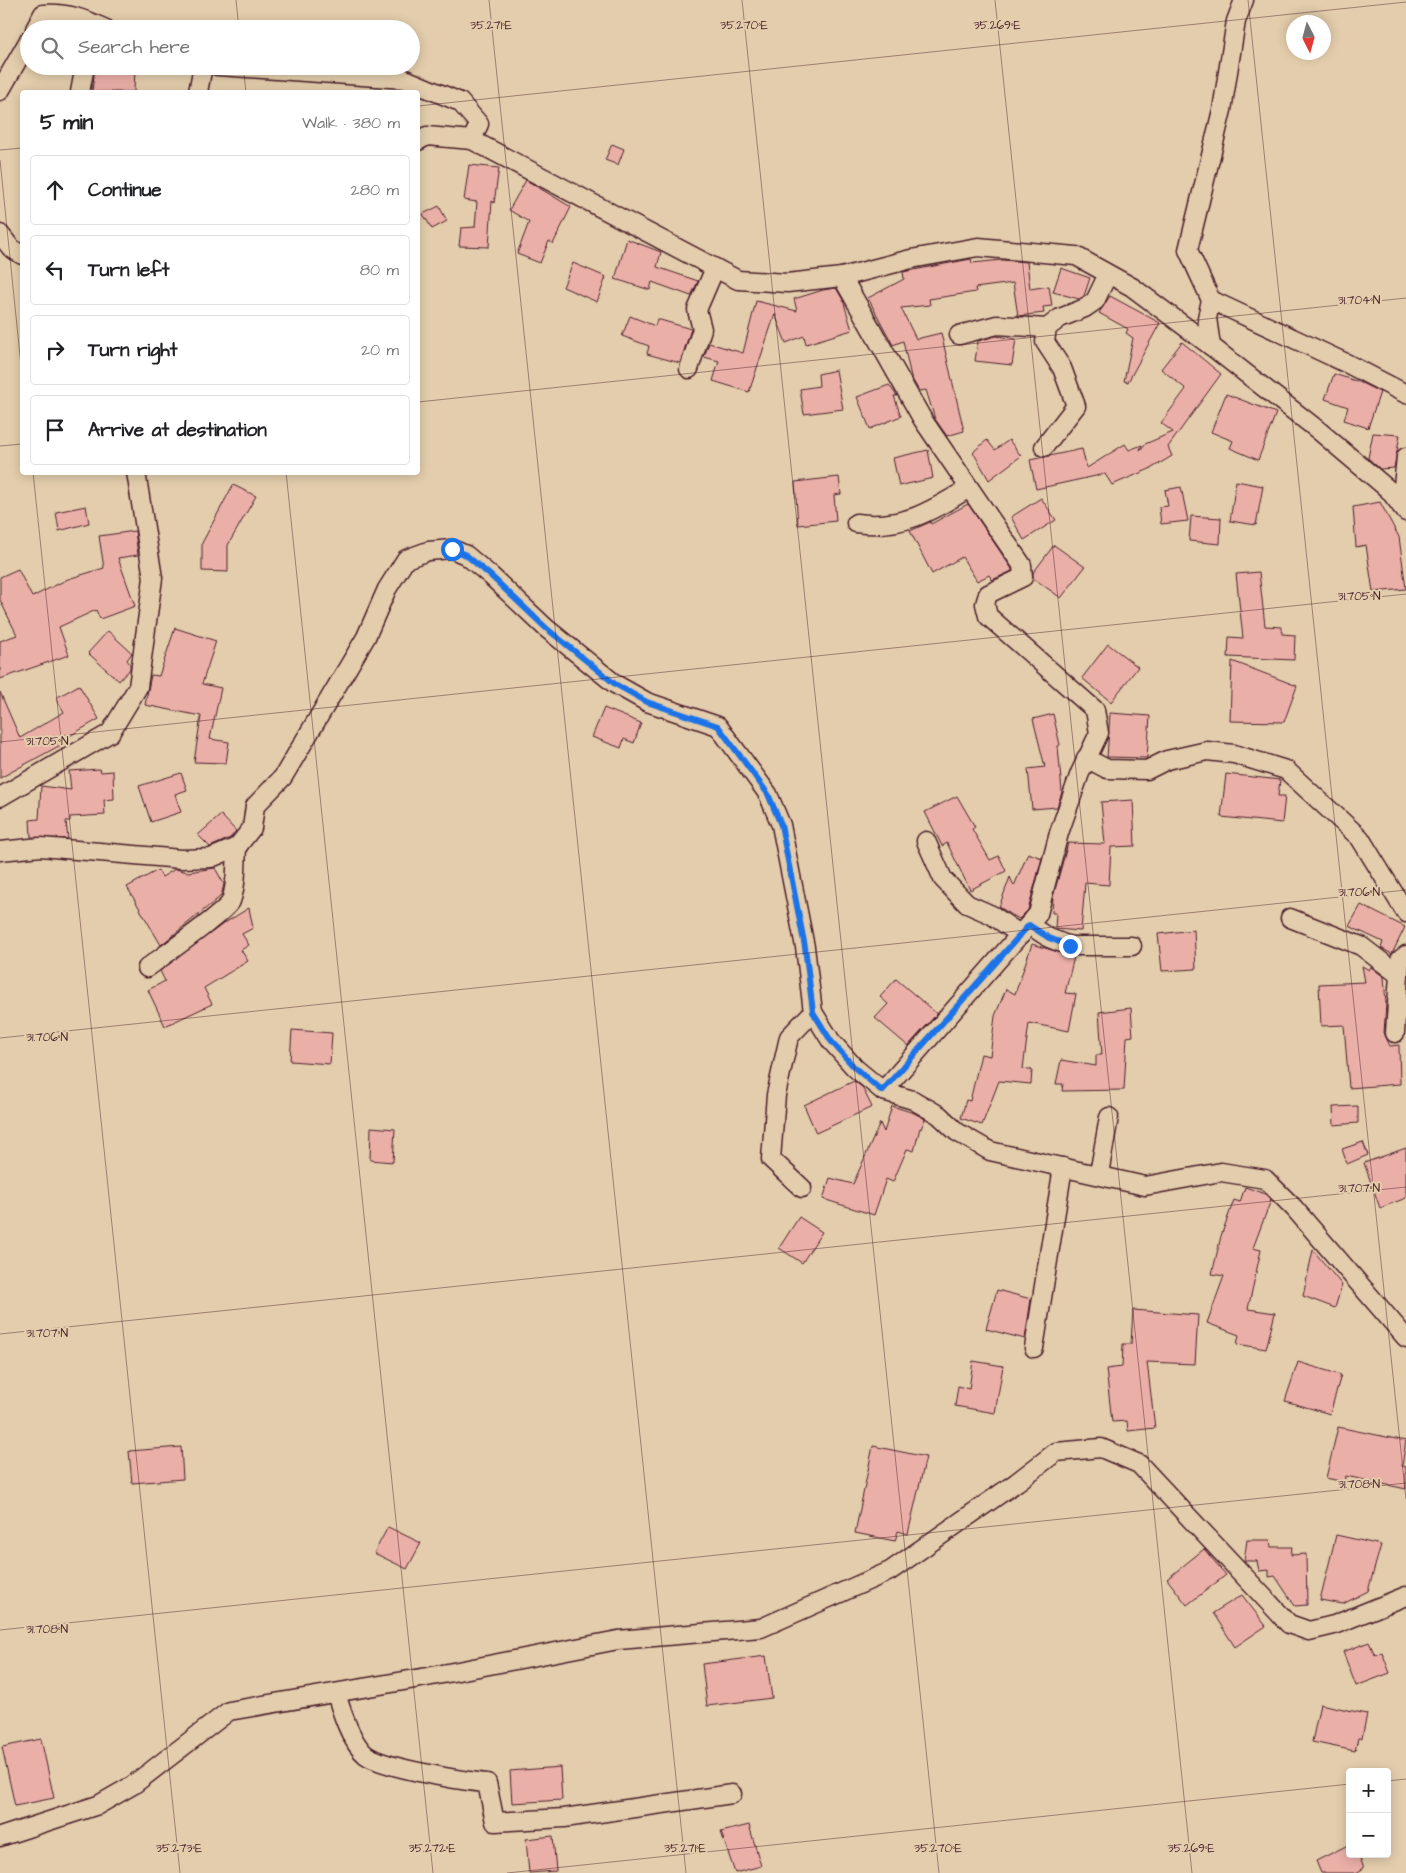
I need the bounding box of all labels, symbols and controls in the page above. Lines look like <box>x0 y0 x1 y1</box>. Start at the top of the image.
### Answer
north arrow <box>1286 15 1331 60</box>
text: 35.271°E <box>470 17 512 34</box>
text: 35.270°E <box>720 17 768 34</box>
text: 35.269°E <box>973 17 1021 34</box>
search box <box>20 20 420 75</box>
icon: search <box>38 34 66 62</box>
text: Search here <box>78 34 190 61</box>
text: 5 min <box>40 108 93 137</box>
text: Walk · 380 m <box>302 112 400 134</box>
icon: ahead <box>41 176 69 204</box>
text: Continue <box>88 177 162 204</box>
text: 280 m <box>351 179 399 201</box>
icon: left <box>41 256 69 284</box>
text: Turn left <box>88 257 169 284</box>
text: 80 m <box>360 259 399 281</box>
text: 31.704°N <box>1338 292 1381 309</box>
icon: right <box>41 336 69 364</box>
text: Turn right <box>88 337 177 364</box>
text: 20 m <box>361 339 399 361</box>
icon: arrive <box>41 416 69 444</box>
text: Arrive at destination <box>88 417 267 444</box>
route start <box>441 538 464 561</box>
text: 31.705°N <box>1338 588 1381 605</box>
text: 31.705°N <box>26 733 69 750</box>
text: 31.706°N <box>1338 884 1380 901</box>
route end <box>1059 935 1082 958</box>
text: 31.706°N <box>26 1029 68 1046</box>
text: 31.707°N <box>1338 1180 1380 1197</box>
text: 31.707°N <box>26 1325 68 1342</box>
text: 31.708°N <box>1338 1476 1381 1493</box>
text: 31.708°N <box>26 1621 69 1638</box>
map controls <box>1346 1768 1391 1858</box>
button: + <box>1346 1768 1391 1813</box>
button: − <box>1346 1813 1391 1858</box>
text: 35.273°E <box>156 1840 202 1857</box>
text: 35.272°E <box>408 1840 456 1857</box>
text: 35.271°E <box>664 1840 706 1857</box>
text: 35.270°E <box>914 1840 962 1857</box>
text: 35.269°E <box>1167 1840 1215 1857</box>

